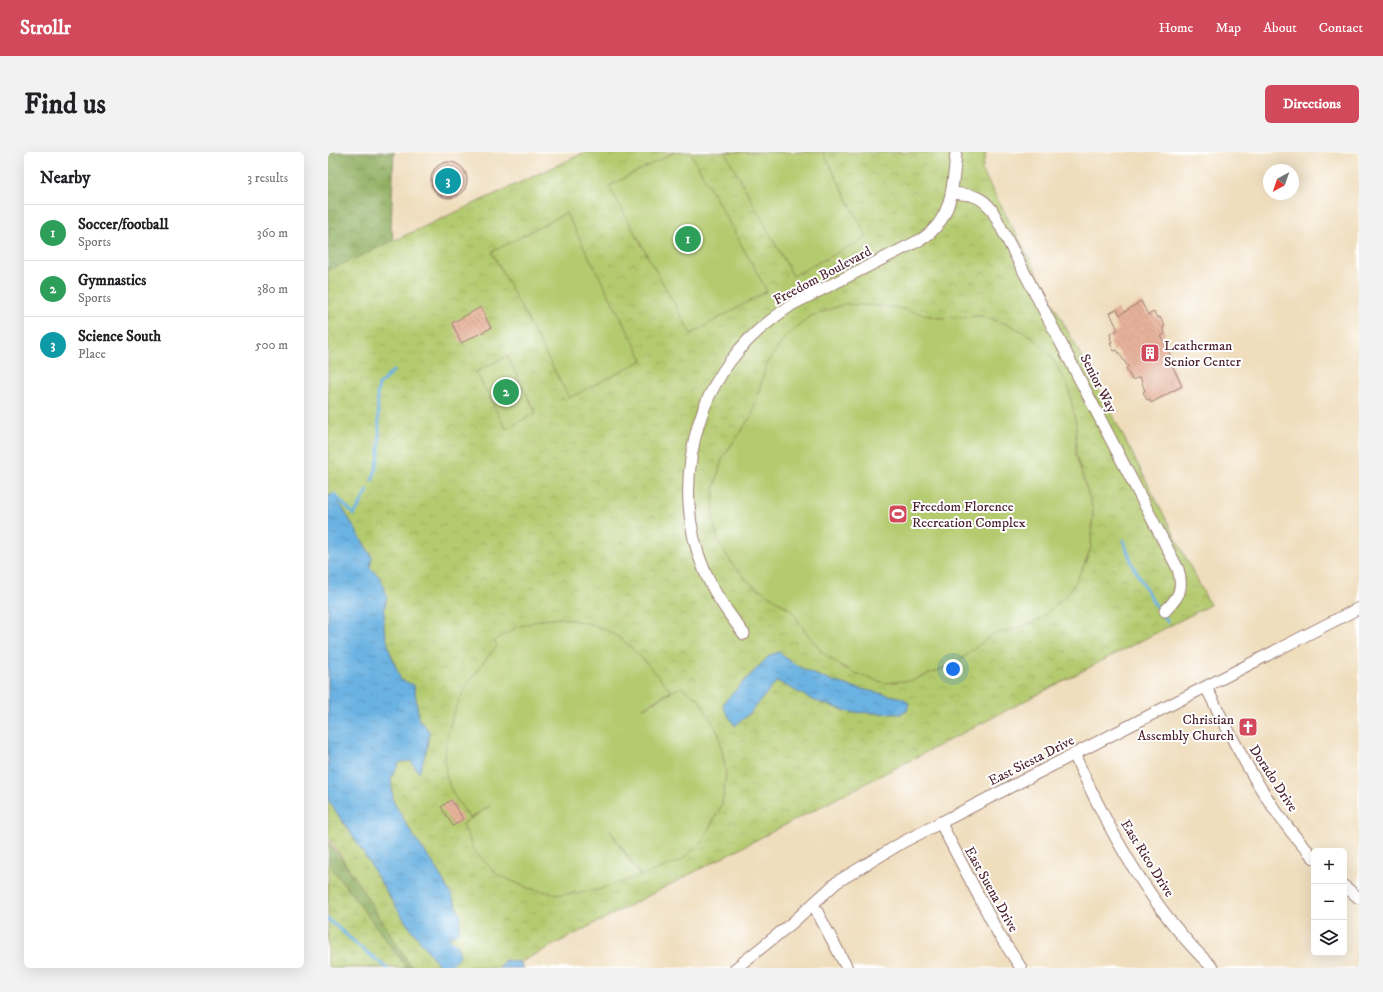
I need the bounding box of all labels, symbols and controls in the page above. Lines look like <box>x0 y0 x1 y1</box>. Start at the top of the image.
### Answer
text: Strollr <box>20 17 71 40</box>
text: Home <box>1159 19 1193 37</box>
text: Map <box>1215 19 1241 37</box>
text: About <box>1263 19 1297 37</box>
text: Contact <box>1319 19 1363 37</box>
button: Directions <box>1265 85 1359 123</box>
text: Find us <box>24 87 106 122</box>
north arrow <box>1263 164 1299 200</box>
pin: 3 <box>435 166 461 196</box>
text: Nearby <box>40 167 90 189</box>
text: 3 results <box>247 170 288 186</box>
text: Soccer/football <box>78 215 168 234</box>
pin: 1 <box>675 224 701 254</box>
text: 1 <box>51 225 55 241</box>
text: 360 m <box>257 225 288 241</box>
text: Sports <box>78 234 111 250</box>
street label: Freedom Boulevard <box>770 242 875 309</box>
text: Gymnastics <box>78 271 146 290</box>
text: 2 <box>50 281 56 297</box>
text: 380 m <box>257 281 288 297</box>
text: Sports <box>78 290 111 306</box>
text: Science South <box>78 327 161 346</box>
text: 3 <box>51 337 55 353</box>
text: 500 m <box>255 337 288 353</box>
place label: Leatherman Senior Center <box>1164 337 1242 371</box>
building icon: Leatherman Senior Center <box>1139 342 1161 364</box>
text: Place <box>78 346 106 362</box>
street label: Senior Way <box>1076 351 1121 416</box>
pin: 2 <box>493 377 519 407</box>
place label: Freedom Florence Recreation Complex <box>912 498 1026 532</box>
sports icon: Freedom Florence Recreation Complex <box>887 503 909 525</box>
your location <box>943 659 963 679</box>
place label: Christian Assembly Church <box>1137 711 1235 745</box>
church icon: Christian Assembly Church <box>1237 716 1259 738</box>
street label: East Siesta Drive <box>985 731 1078 790</box>
street label: Dorado Drive <box>1245 742 1302 816</box>
street label: East Rico Drive <box>1116 816 1178 901</box>
street label: East Suena Drive <box>960 843 1022 936</box>
map controls <box>1311 848 1347 956</box>
button: + <box>1311 848 1347 884</box>
button: − <box>1311 884 1347 920</box>
button: layers <box>1311 920 1347 956</box>

